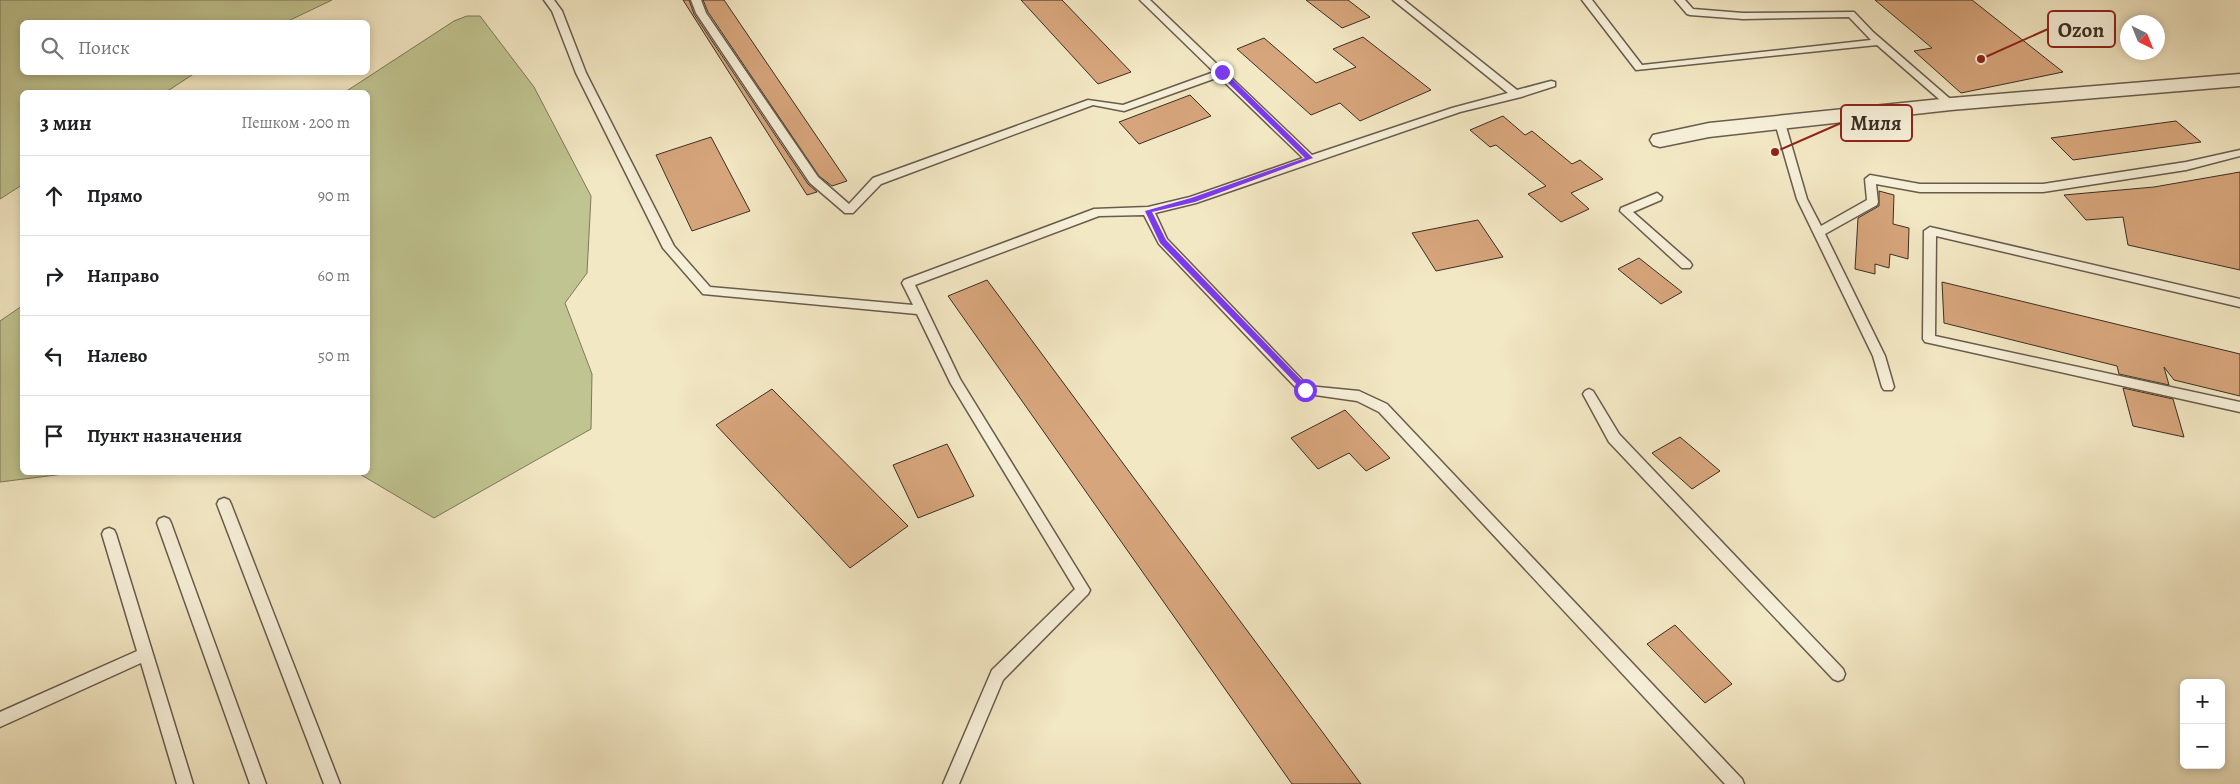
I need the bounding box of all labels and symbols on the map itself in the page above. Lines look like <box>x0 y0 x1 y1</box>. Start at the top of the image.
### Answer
callout: Ozon <box>2048 11 2115 47</box>
north arrow <box>2120 15 2165 60</box>
text: Ozon <box>2058 16 2104 44</box>
route end <box>1211 61 1234 84</box>
callout: Миля <box>1841 105 1912 141</box>
text: Миля <box>1850 109 1902 137</box>
route start <box>1294 379 1317 402</box>

